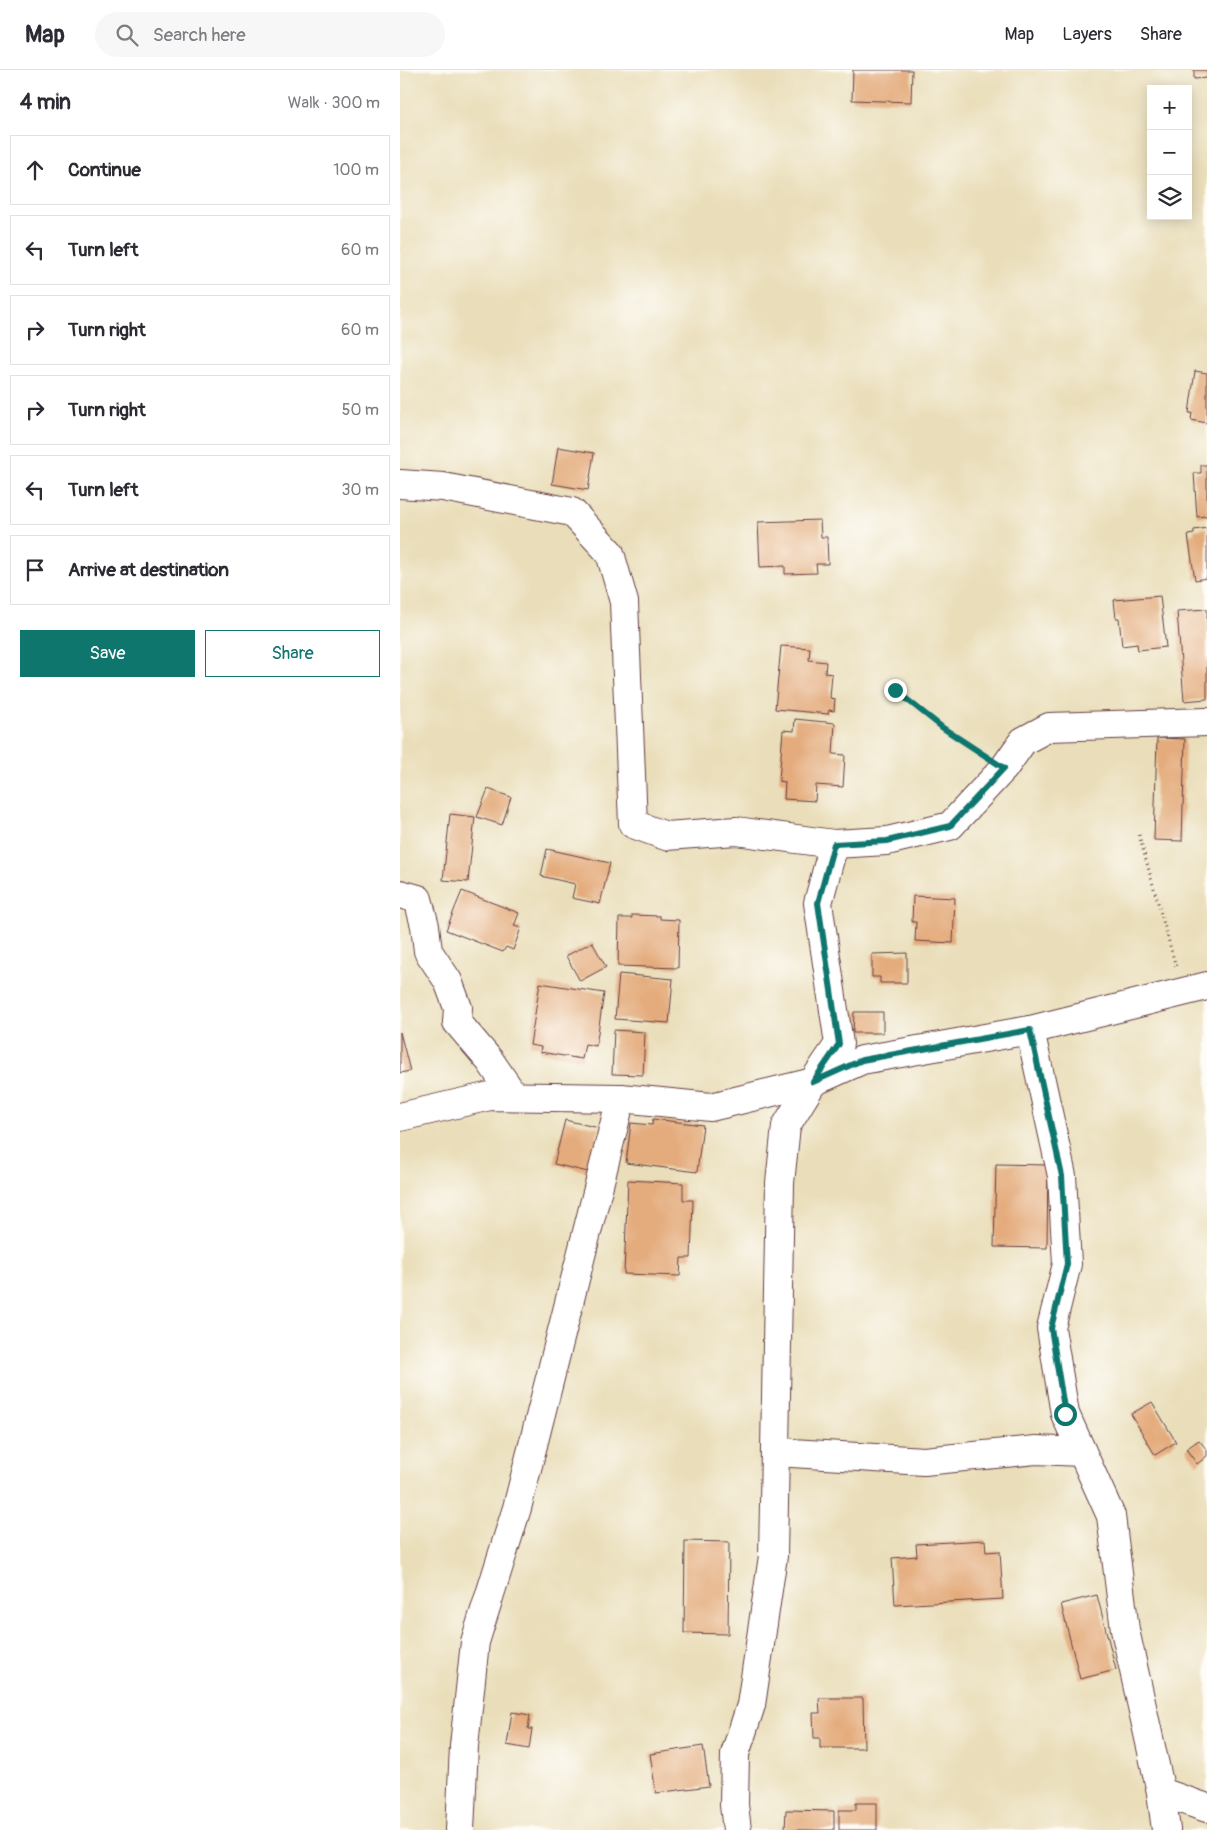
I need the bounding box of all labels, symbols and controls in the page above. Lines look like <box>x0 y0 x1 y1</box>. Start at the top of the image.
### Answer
search box <box>95 12 445 57</box>
text: Map <box>25 20 65 49</box>
icon: search <box>113 21 141 49</box>
text: Search here <box>153 23 246 47</box>
text: Map <box>1005 23 1034 46</box>
text: Layers <box>1062 23 1112 46</box>
text: Share <box>1140 23 1182 46</box>
map controls <box>1147 85 1192 220</box>
button: + <box>1147 85 1192 130</box>
text: 4 min <box>20 89 71 116</box>
text: Walk · 300 m <box>288 93 380 113</box>
button: − <box>1147 130 1192 175</box>
icon: ahead <box>21 156 49 184</box>
text: Continue <box>68 158 141 182</box>
text: 100 m <box>333 160 379 180</box>
button: layers <box>1147 175 1192 220</box>
icon: left <box>21 236 49 264</box>
text: Turn left <box>68 238 138 262</box>
text: 60 m <box>341 240 379 260</box>
icon: right <box>21 316 49 344</box>
text: Turn right <box>68 318 146 342</box>
text: 60 m <box>341 320 379 340</box>
icon: right <box>21 396 49 424</box>
text: Turn right <box>68 398 146 422</box>
text: 50 m <box>342 400 379 420</box>
icon: left <box>21 476 49 504</box>
text: Turn left <box>68 478 138 502</box>
text: 30 m <box>341 480 379 500</box>
icon: arrive <box>21 556 49 584</box>
text: Arrive at destination <box>68 558 229 582</box>
button: Save <box>20 630 195 677</box>
button: Share <box>205 630 380 677</box>
route end <box>884 679 907 702</box>
route start <box>1054 1403 1077 1426</box>

